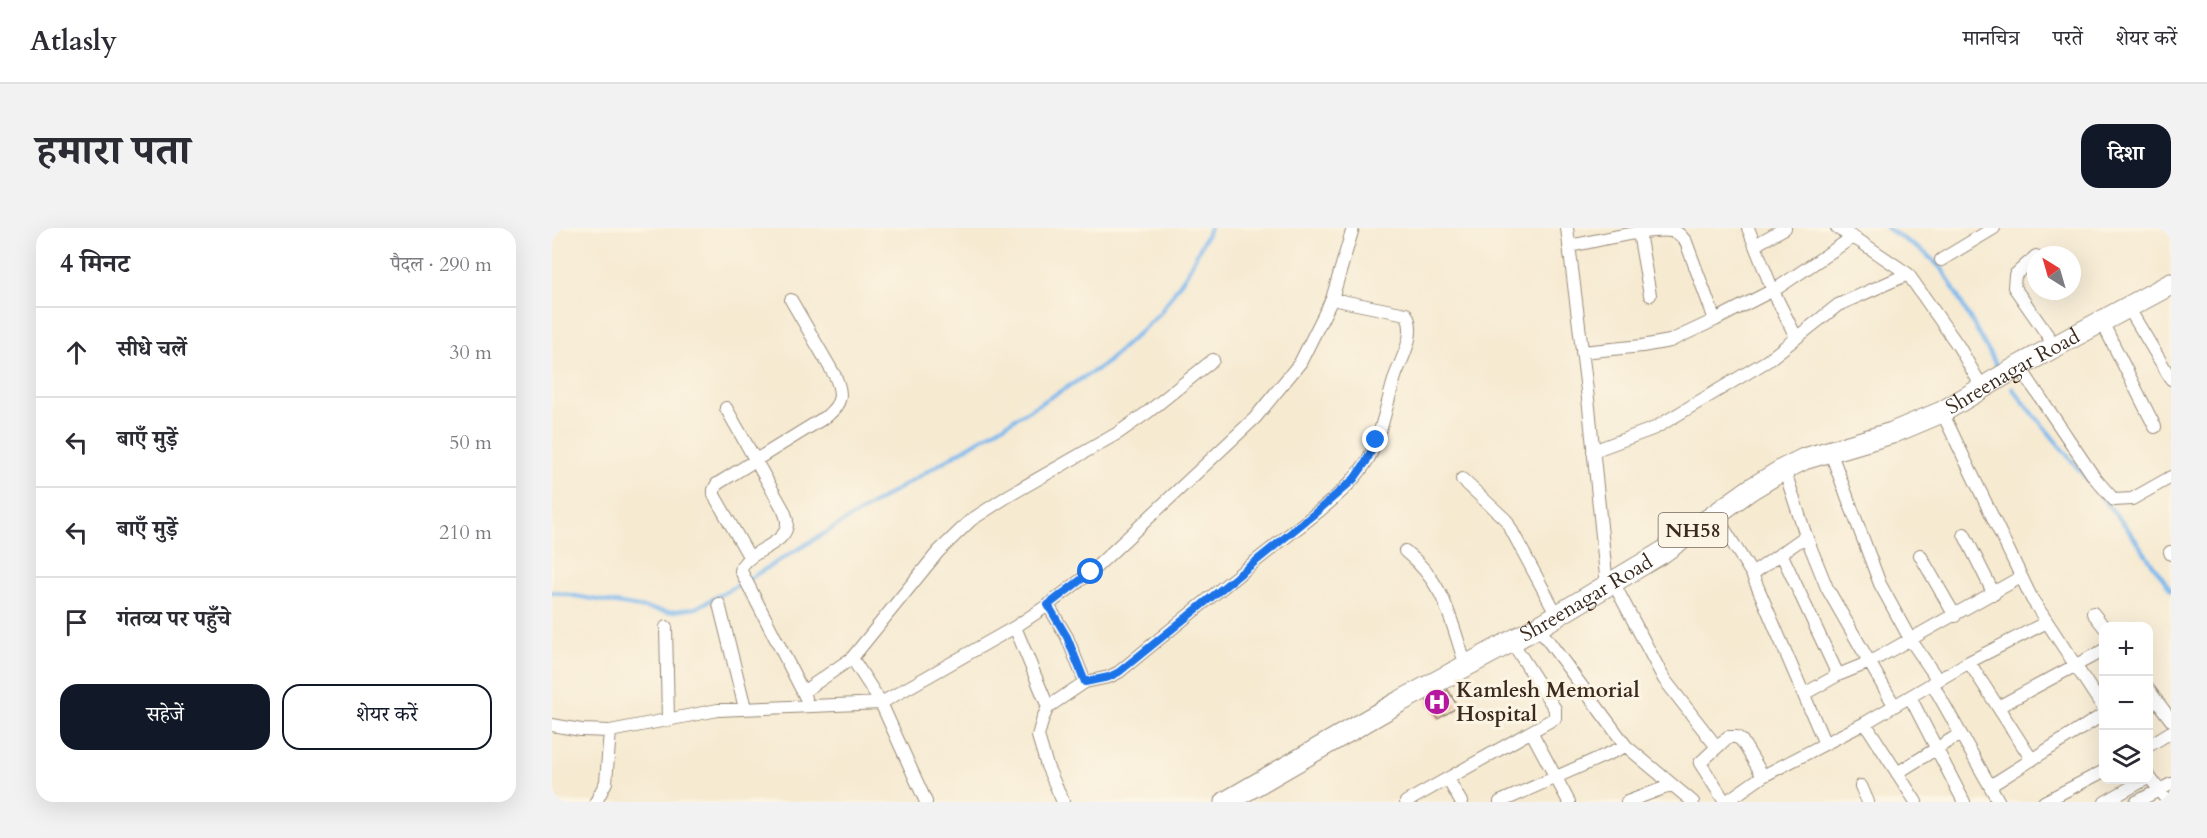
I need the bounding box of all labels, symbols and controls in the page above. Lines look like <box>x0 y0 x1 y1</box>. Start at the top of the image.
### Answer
text: Atlasly <box>30 22 117 60</box>
text: मानचित्र <box>1963 24 2020 53</box>
text: परतें <box>2053 24 2083 53</box>
text: शेयर करें <box>2116 24 2177 53</box>
text: हमारा पता <box>36 122 190 179</box>
button: दिशा <box>2081 124 2171 188</box>
text: 4 मिनट <box>60 246 130 281</box>
north arrow <box>2027 246 2081 300</box>
text: पैदल · 290 m <box>390 251 492 278</box>
street label: Shreenagar Road <box>1940 322 2085 422</box>
text: सीधे चलें <box>117 334 187 364</box>
icon: ahead <box>60 336 93 369</box>
text: 30 m <box>449 339 492 366</box>
text: बाएँ मुड़ें <box>117 424 177 454</box>
icon: left <box>60 426 93 459</box>
route end <box>1362 426 1388 452</box>
text: 50 m <box>449 429 492 456</box>
road number: NH58 <box>1658 513 1728 547</box>
text: बाएँ मुड़ें <box>117 514 177 544</box>
icon: left <box>60 516 93 549</box>
text: 210 m <box>439 519 492 546</box>
street label: Shreenagar Road <box>1515 547 1658 649</box>
route start <box>1077 558 1103 584</box>
text: गंतव्य पर पहुँचे <box>117 604 231 634</box>
icon: arrive <box>60 606 93 639</box>
map controls <box>2099 622 2153 784</box>
button: + <box>2099 622 2153 676</box>
place label: Kamlesh Memorial Hospital <box>1456 676 1640 729</box>
button: − <box>2099 676 2153 730</box>
button: सहेजें <box>60 684 270 750</box>
button: शेयर करें <box>282 684 492 750</box>
hospital icon: Kamlesh Memorial Hospital <box>1422 687 1452 717</box>
button: layers <box>2099 730 2153 784</box>

